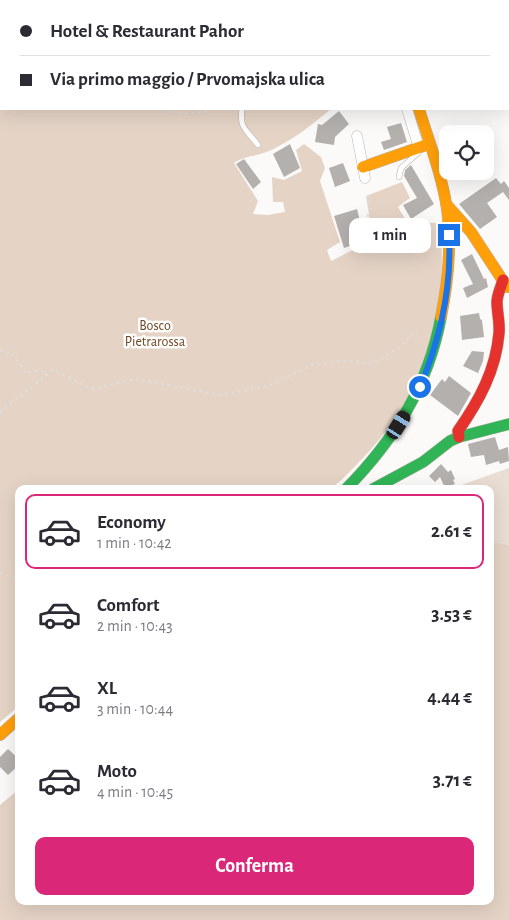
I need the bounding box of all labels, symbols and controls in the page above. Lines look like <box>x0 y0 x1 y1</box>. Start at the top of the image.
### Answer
text: Hotel & Restaurant Pahor <box>50 22 244 41</box>
text: Via primo maggio / Prvomajska ulica <box>50 70 325 89</box>
map controls <box>439 125 494 180</box>
button: locate <box>439 125 494 180</box>
callout: 1 min <box>349 218 432 252</box>
route end <box>438 224 460 246</box>
text: 1 min <box>373 227 407 243</box>
park label: Bosco Pietrarossa <box>125 319 186 349</box>
route start <box>409 376 431 398</box>
car <box>384 408 413 442</box>
icon: car <box>37 509 82 554</box>
text: Economy <box>97 513 166 532</box>
text: 2.61 € <box>431 522 472 541</box>
text: 1 min · 10:42 <box>97 535 172 551</box>
icon: car <box>37 592 82 637</box>
text: Comfort <box>97 596 159 615</box>
text: 3.53 € <box>431 605 472 624</box>
text: 2 min · 10:43 <box>97 618 173 634</box>
icon: car <box>37 675 82 720</box>
text: XL <box>97 679 117 698</box>
text: 4.44 € <box>427 688 472 707</box>
text: 3 min · 10:44 <box>97 701 173 717</box>
icon: car <box>37 758 82 803</box>
text: Moto <box>97 762 137 781</box>
text: 3.71 € <box>433 771 472 790</box>
text: 4 min · 10:45 <box>97 784 173 800</box>
button: Conferma <box>35 837 474 895</box>

